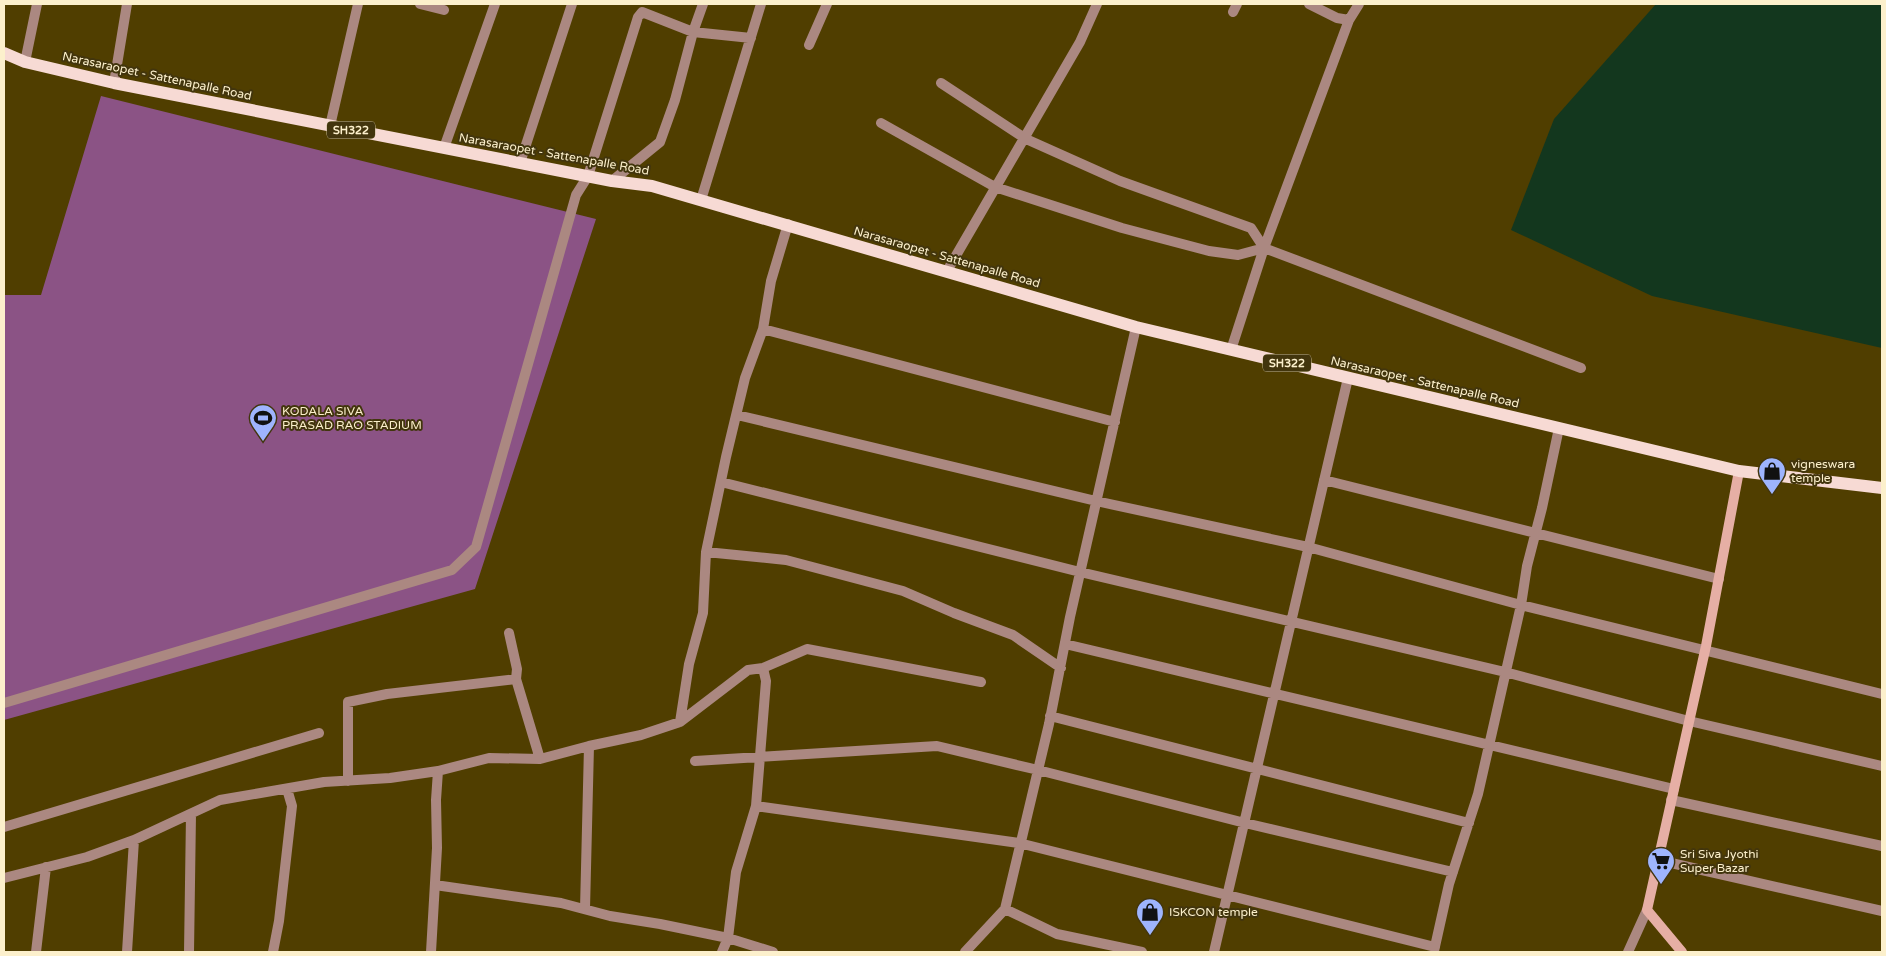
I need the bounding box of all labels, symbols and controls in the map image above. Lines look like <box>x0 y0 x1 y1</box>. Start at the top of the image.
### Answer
street label: Narasaraopet - Sattenapalle Road <box>61 49 253 103</box>
road number: SH322 <box>327 122 375 138</box>
street label: Narasaraopet - Sattenapalle Road <box>458 130 650 178</box>
street label: Narasaraopet - Sattenapalle Road <box>852 224 1042 290</box>
street label: Narasaraopet - Sattenapalle Road <box>1329 353 1521 411</box>
road number: SH322 <box>1263 354 1311 372</box>
sports icon: KODALA SIVA PRASAD RAO STADIUM <box>248 403 278 442</box>
place label: KODALA SIVA PRASAD RAO STADIUM <box>282 404 422 432</box>
shop icon: vigneswara temple <box>1757 456 1787 495</box>
place label: vigneswara temple <box>1791 457 1855 485</box>
supermarket icon: Sri Siva Jyothi Super Bazar <box>1646 846 1676 885</box>
place label: Sri Siva Jyothi Super Bazar <box>1680 847 1759 875</box>
shop icon: ISKCON temple <box>1135 897 1165 936</box>
place label: ISKCON temple <box>1169 905 1258 919</box>

